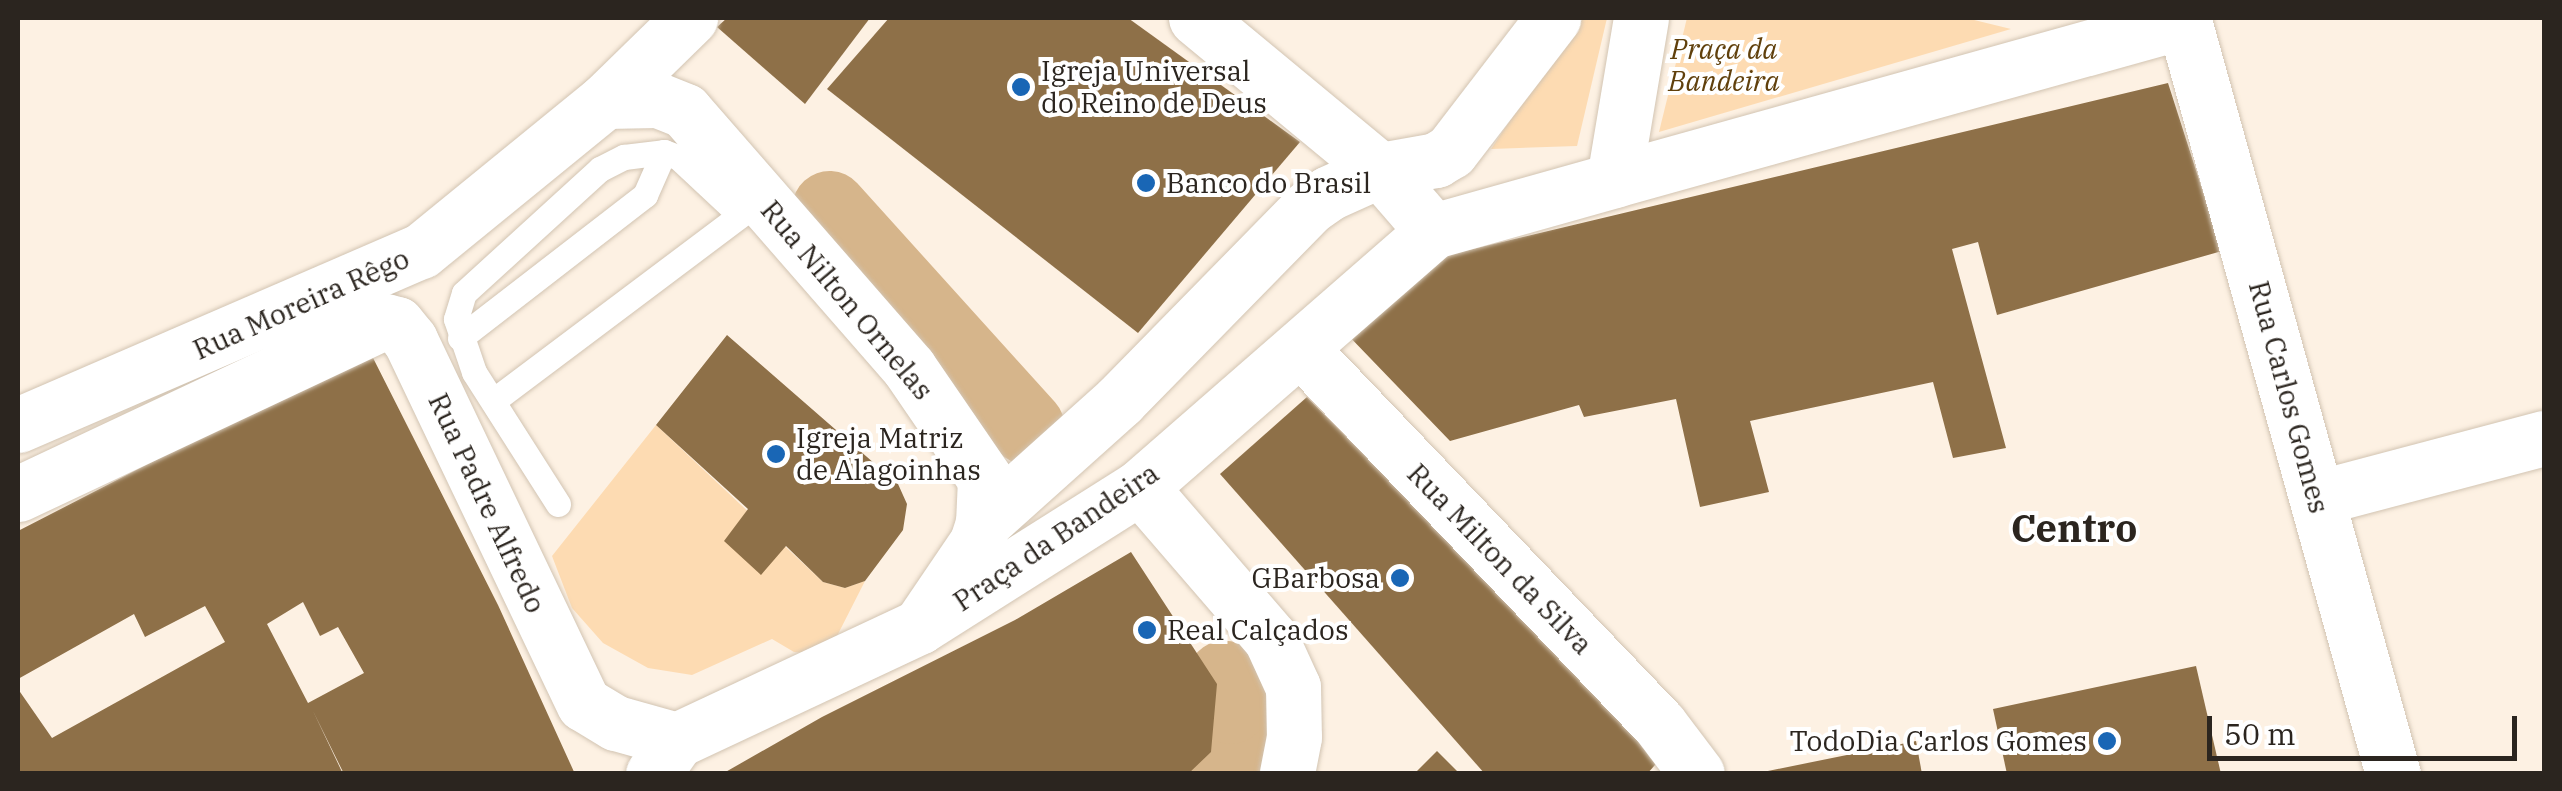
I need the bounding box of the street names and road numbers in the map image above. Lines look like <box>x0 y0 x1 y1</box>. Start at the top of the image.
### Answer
street label: Rua Nilton Ornelas <box>754 194 940 406</box>
street label: Rua Moreira Rêgo <box>188 241 414 367</box>
street label: Rua Carlos Gomes <box>2242 277 2336 517</box>
street label: Rua Padre Alfredo <box>421 388 553 618</box>
street label: Praça da Bandeira <box>947 456 1165 618</box>
street label: Rua Milton da Silva <box>1400 457 1600 661</box>

